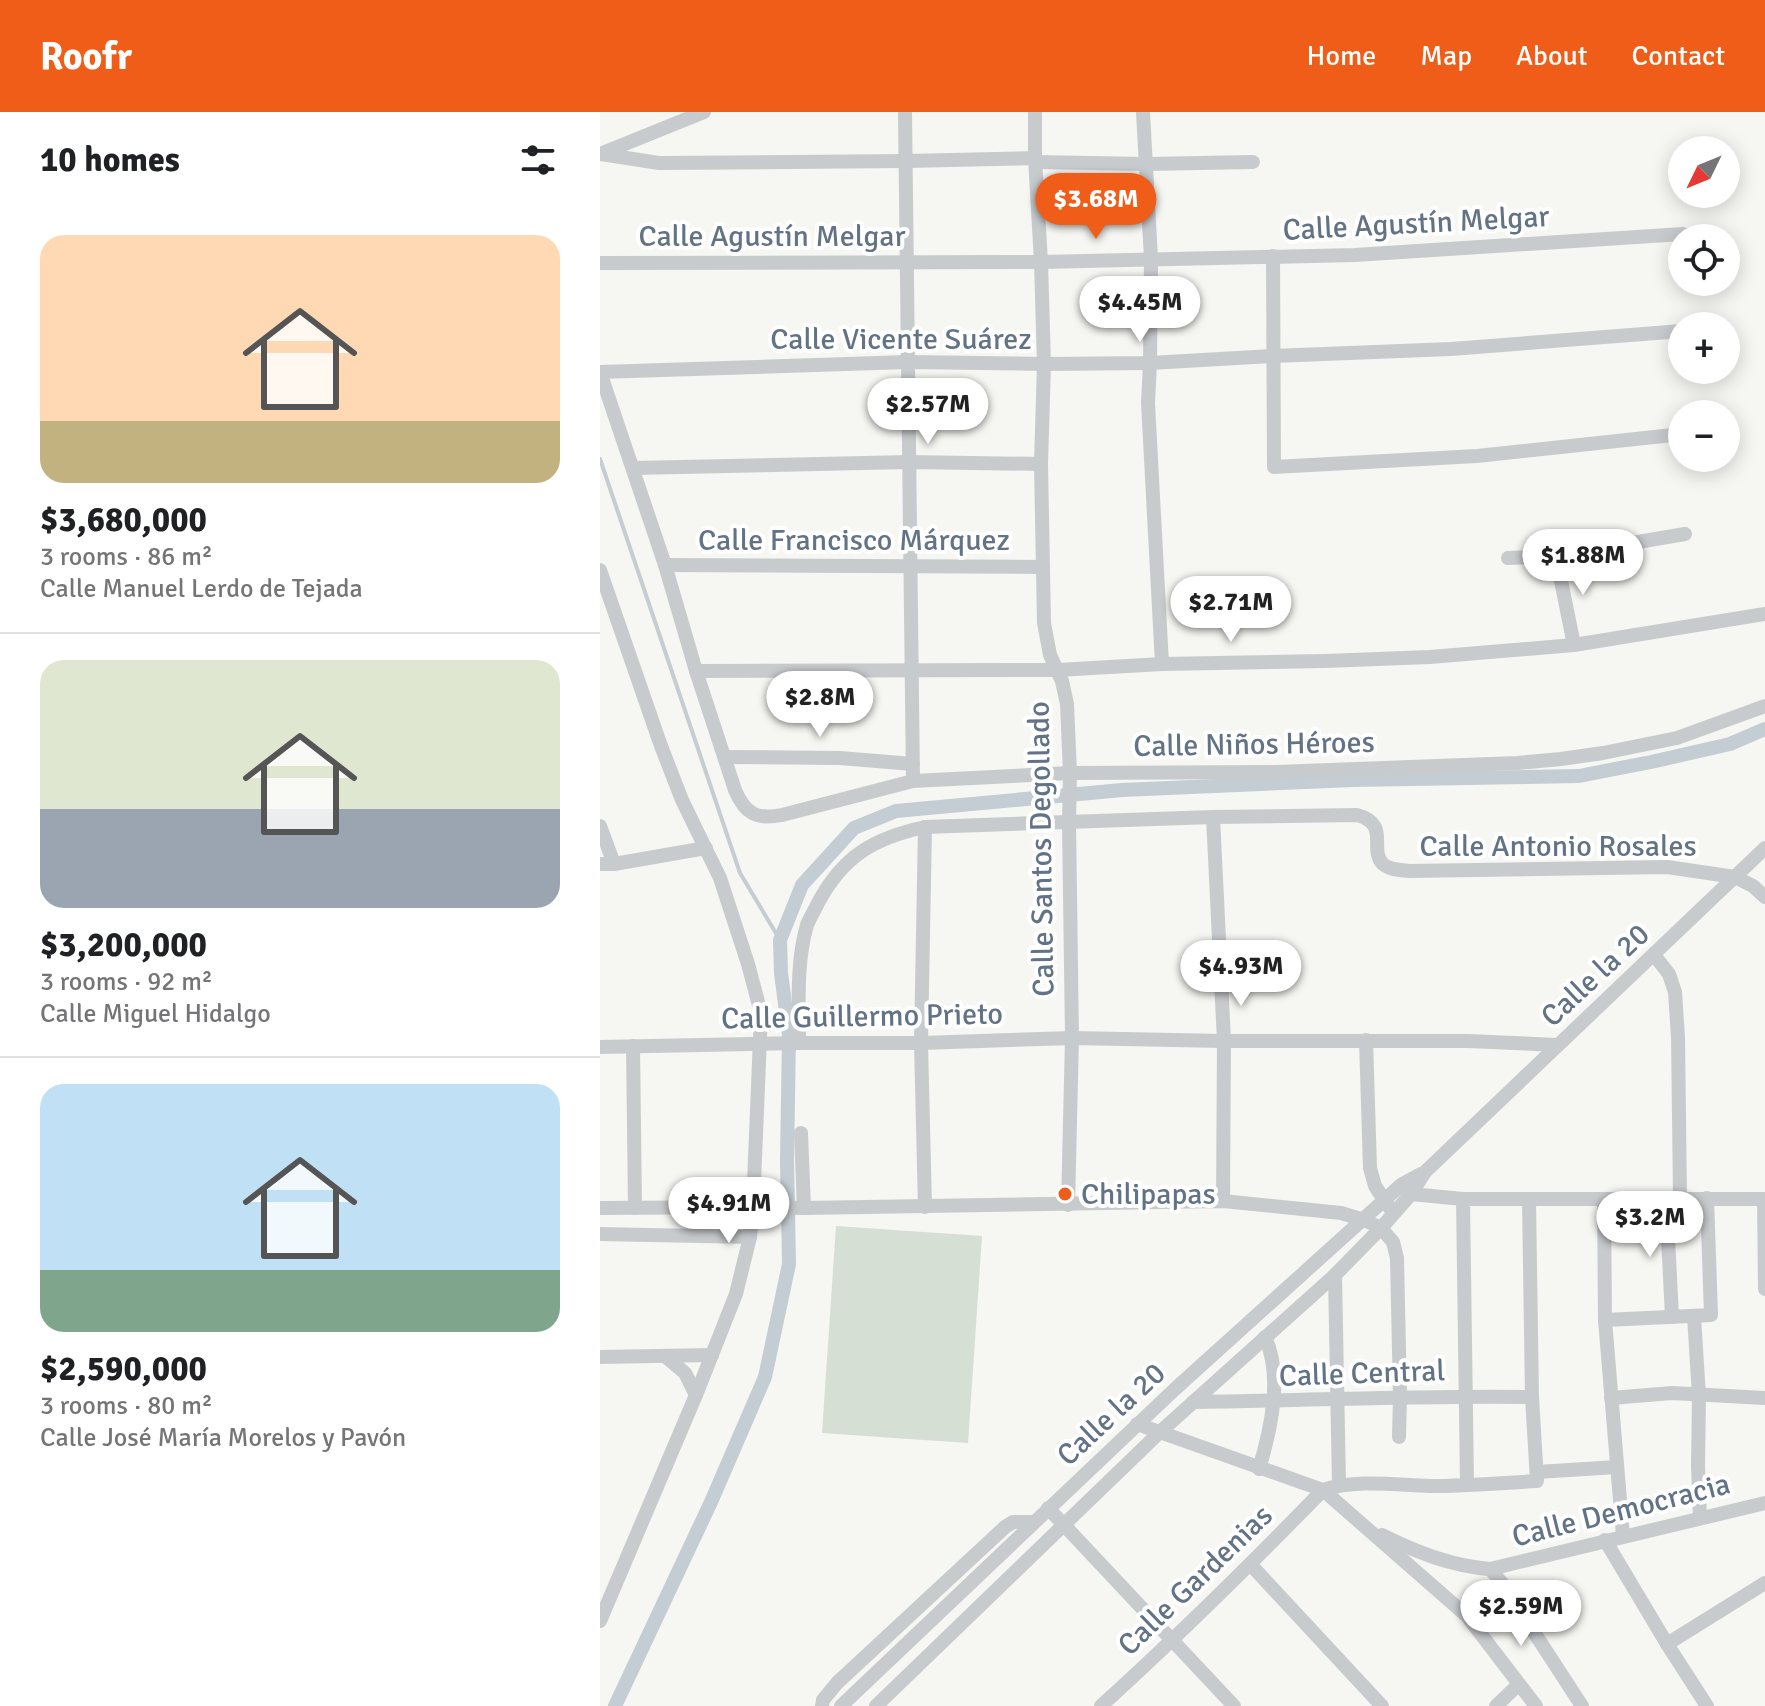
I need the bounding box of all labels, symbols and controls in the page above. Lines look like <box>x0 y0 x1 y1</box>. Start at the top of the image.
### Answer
text: Roofr <box>40 33 132 80</box>
text: Home <box>1307 39 1376 73</box>
text: Map <box>1420 39 1472 73</box>
text: About <box>1516 39 1588 73</box>
text: Contact <box>1632 39 1725 73</box>
north arrow <box>1668 136 1740 208</box>
map controls <box>1668 136 1740 472</box>
icon: filters <box>516 138 560 182</box>
text: 10 homes <box>40 139 180 181</box>
pin: $3.68M <box>1031 173 1161 241</box>
text: $3.68M <box>1053 183 1139 215</box>
street label: Calle Agustín Melgar <box>1282 198 1550 249</box>
street label: Calle Agustín Melgar <box>638 218 906 255</box>
button: locate <box>1668 224 1740 296</box>
pin: $4.45M <box>1075 276 1205 344</box>
text: $4.45M <box>1097 286 1183 318</box>
icon: home <box>228 287 372 431</box>
button: + <box>1668 312 1740 384</box>
street label: Calle Vicente Suárez <box>770 321 1032 358</box>
pin: $2.57M <box>863 378 993 446</box>
text: $2.57M <box>885 388 971 420</box>
button: − <box>1668 400 1740 472</box>
text: $3,680,000 <box>40 499 207 541</box>
street label: Calle Francisco Márquez <box>698 522 1010 559</box>
pin: $1.88M <box>1518 529 1648 597</box>
text: $1.88M <box>1540 539 1626 571</box>
text: 3 rooms · 86 m² <box>40 541 213 573</box>
text: Calle Manuel Lerdo de Tejada <box>40 573 363 605</box>
pin: $2.71M <box>1166 576 1296 644</box>
text: $2.71M <box>1188 586 1274 618</box>
pin: $2.8M <box>764 671 876 739</box>
text: $2.8M <box>784 681 856 713</box>
street label: Calle Santos Degollado <box>1020 701 1063 997</box>
icon: home <box>228 712 372 856</box>
street label: Calle Niños Héroes <box>1133 724 1375 765</box>
street label: Calle Antonio Rosales <box>1419 828 1697 865</box>
street label: Calle la 20 <box>1533 916 1657 1035</box>
text: $3,200,000 <box>40 924 207 966</box>
pin: $4.93M <box>1176 940 1306 1008</box>
text: $4.93M <box>1198 950 1284 982</box>
text: 3 rooms · 92 m² <box>40 966 213 998</box>
street label: Calle Guillermo Prieto <box>721 996 1003 1037</box>
text: Calle Miguel Hidalgo <box>40 998 271 1030</box>
icon: home <box>228 1136 372 1280</box>
place label: Chilipapas <box>1081 1176 1216 1213</box>
pin: $4.91M <box>664 1177 794 1245</box>
marker: Chilipapas <box>1056 1185 1074 1203</box>
text: $4.91M <box>686 1187 772 1219</box>
pin: $3.2M <box>1594 1191 1706 1259</box>
text: $3.2M <box>1614 1201 1686 1233</box>
text: $2,590,000 <box>40 1348 207 1390</box>
street label: Calle Central <box>1278 1352 1446 1395</box>
street label: Calle la 20 <box>1049 1355 1173 1474</box>
text: 3 rooms · 80 m² <box>40 1390 213 1422</box>
text: Calle José María Morelos y Pavón <box>40 1422 406 1454</box>
street label: Calle Democracia <box>1508 1465 1734 1555</box>
street label: Calle Gardenias <box>1110 1497 1280 1663</box>
pin: $2.59M <box>1456 1580 1586 1648</box>
text: $2.59M <box>1478 1590 1564 1622</box>

